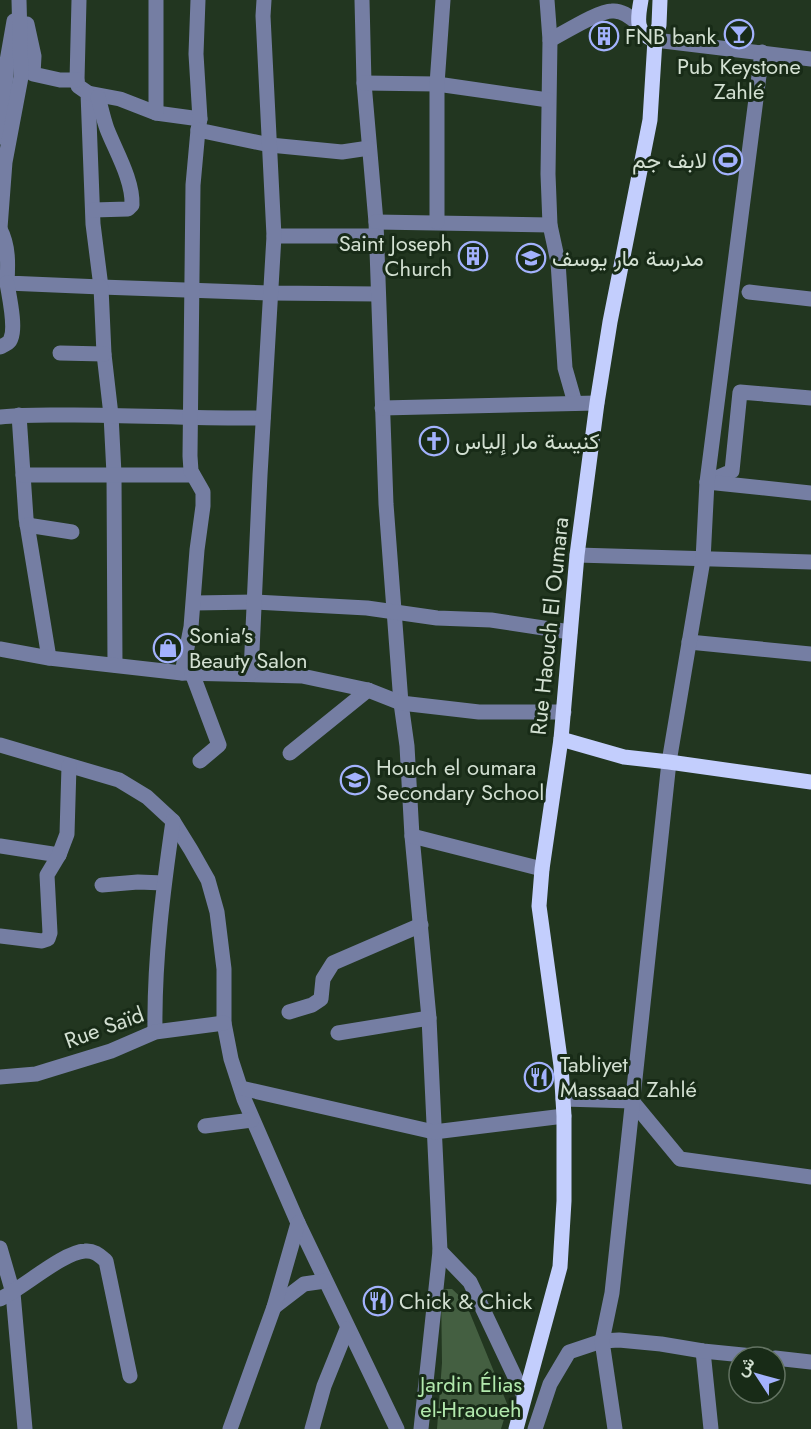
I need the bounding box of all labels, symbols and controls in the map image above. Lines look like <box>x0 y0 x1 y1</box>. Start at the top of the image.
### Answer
bar icon: Pub Keystone Zahlé <box>723 18 755 50</box>
building icon: FNB bank <box>588 20 620 52</box>
place label: FNB bank <box>625 20 717 52</box>
place label: Pub Keystone Zahlé <box>677 50 801 107</box>
place label: لابف جم <box>632 144 707 176</box>
sports icon: لابف جم <box>712 144 744 176</box>
place label: Saint Joseph Church <box>339 227 452 284</box>
building icon: Saint Joseph Church <box>457 240 489 272</box>
school or university icon: مدرسة مار يوسف <box>515 242 547 274</box>
place label: مدرسة مار يوسف <box>552 242 704 274</box>
church icon: كنيسة مار إلياس <box>418 425 450 457</box>
place label: كنيسة مار إلياس <box>455 425 600 457</box>
street label: Rue Haouch El Oumara <box>522 515 576 737</box>
place label: Sonia's Beauty Salon <box>189 619 308 676</box>
shop icon: Sonia's Beauty Salon <box>152 632 184 664</box>
place label: Houch el oumara Secondary School <box>376 751 544 808</box>
school or university icon: Houch el oumara Secondary School <box>339 764 371 796</box>
street label: Rue Saïd <box>60 998 148 1056</box>
place label: Tabliyet Massaad Zahlé <box>560 1048 697 1105</box>
restaurant icon: Tabliyet Massaad Zahlé <box>523 1061 555 1093</box>
restaurant icon: Chick & Chick <box>362 1285 394 1317</box>
place label: Chick & Chick <box>399 1285 532 1317</box>
north arrow <box>727 1345 787 1405</box>
text: ش <box>730 1352 760 1381</box>
park label: Jardin Élias el-Hraoueh <box>417 1368 522 1425</box>

